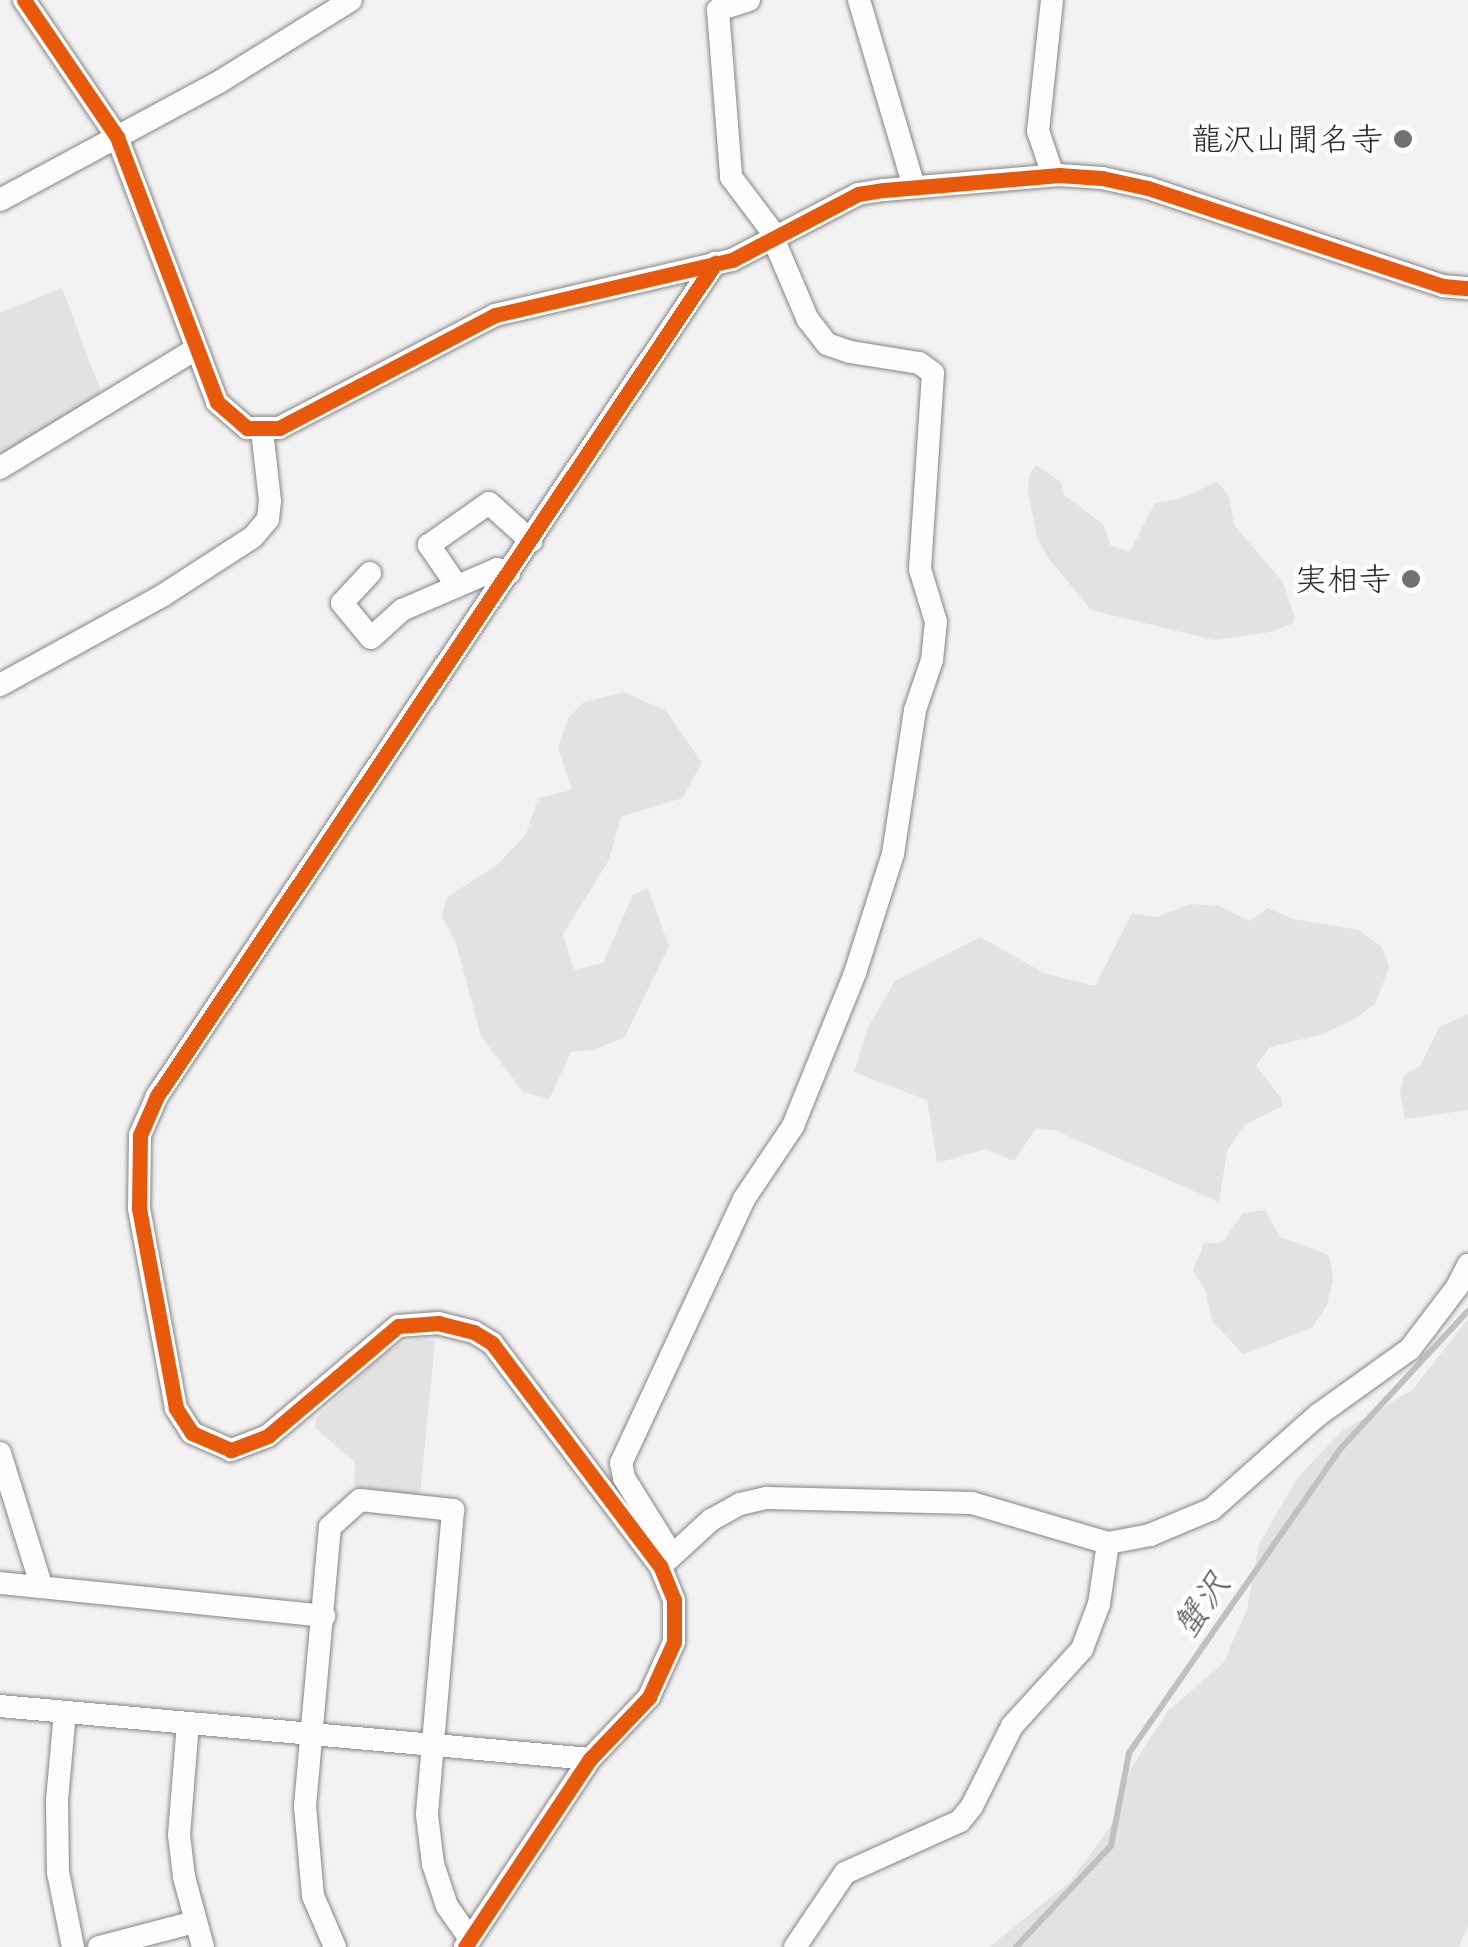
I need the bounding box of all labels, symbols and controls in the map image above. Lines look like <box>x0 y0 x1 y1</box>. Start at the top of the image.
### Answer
place label: 龍沢山聞名寺 <box>1191 120 1383 158</box>
marker: 龍沢山聞名寺 <box>1392 128 1414 150</box>
place label: 実相寺 <box>1295 560 1391 598</box>
marker: 実相寺 <box>1400 568 1422 590</box>
water label: 蟹沢 <box>1164 1564 1238 1646</box>

